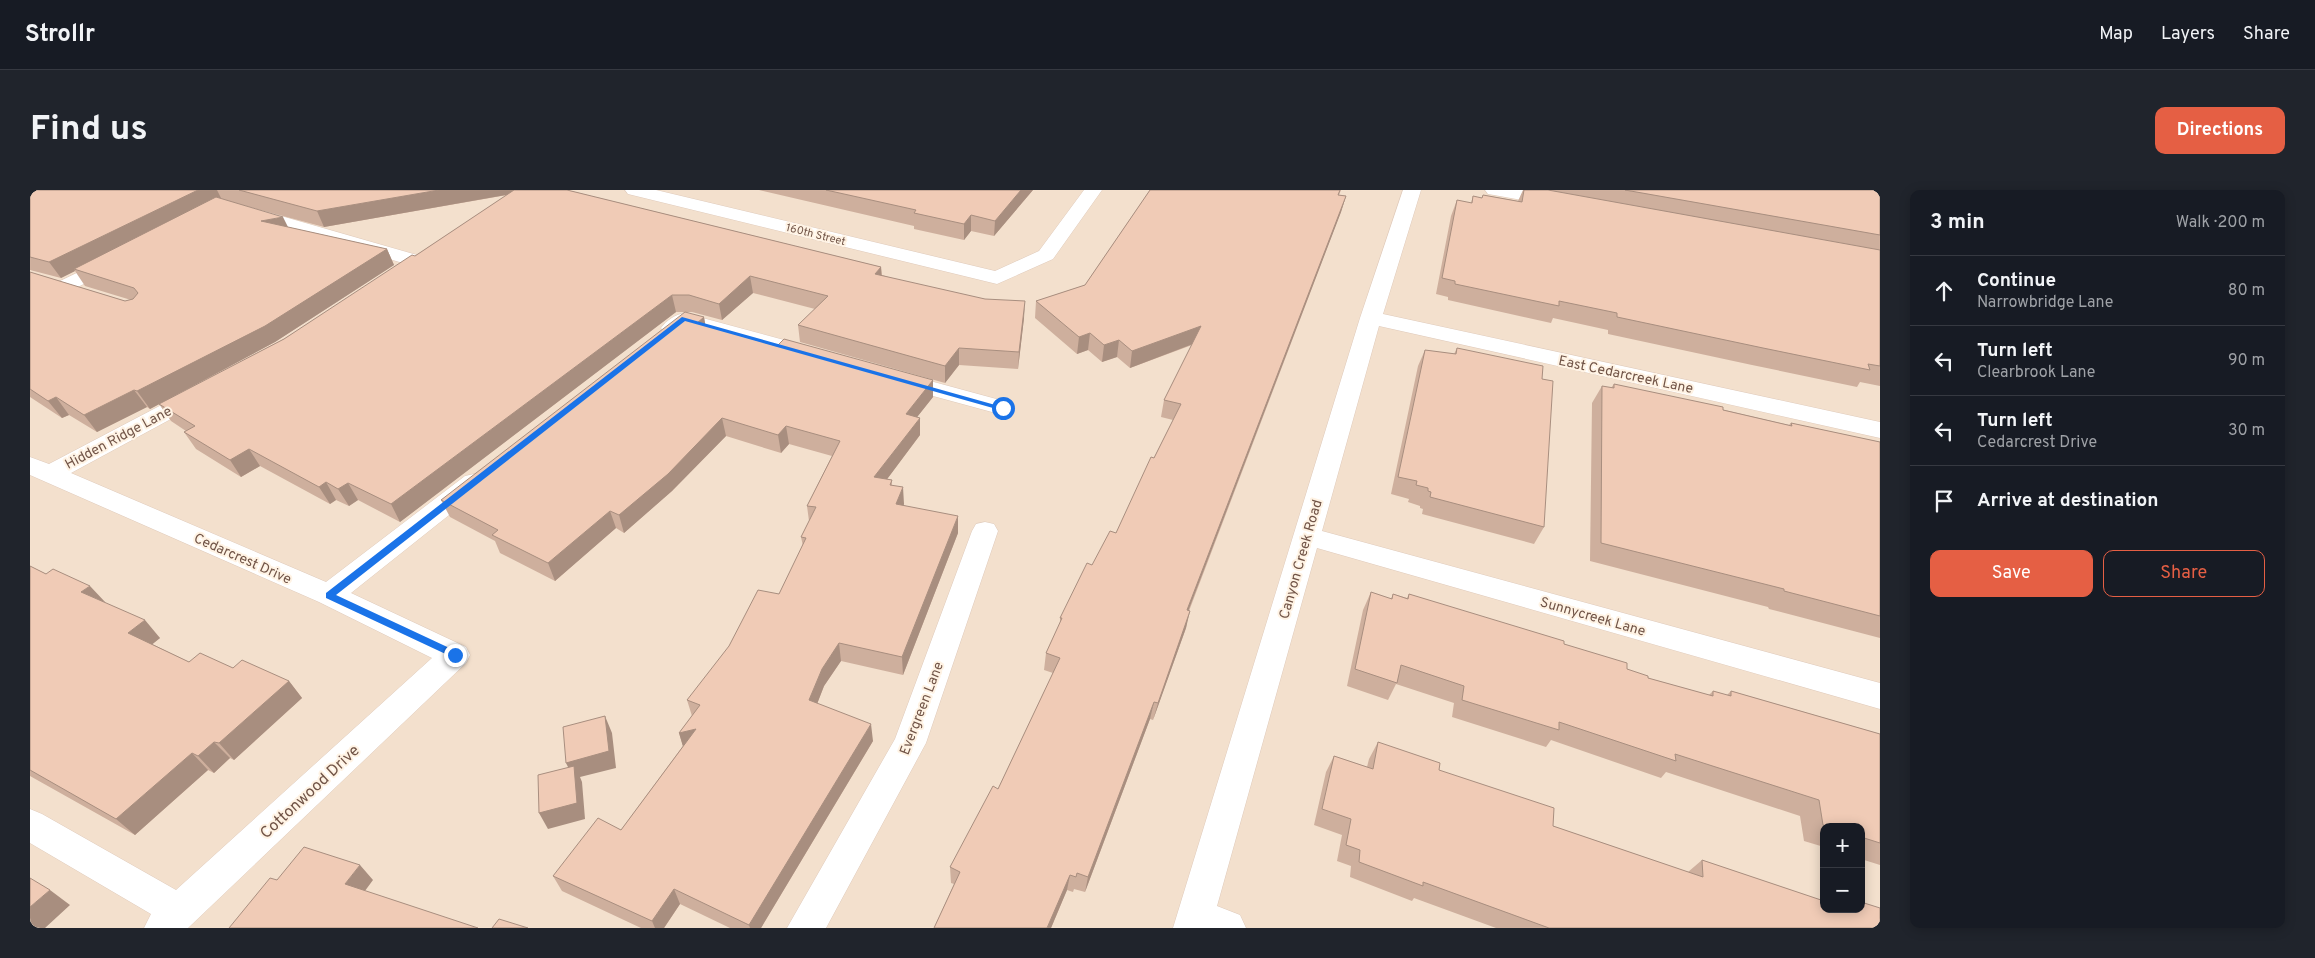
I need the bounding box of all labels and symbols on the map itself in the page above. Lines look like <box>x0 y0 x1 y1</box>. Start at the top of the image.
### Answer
street label: 160th Street <box>785 221 847 249</box>
street label: East Cedarcreek Lane <box>1557 353 1695 398</box>
route start <box>992 397 1015 420</box>
street label: Hidden Ridge Lane <box>62 403 175 474</box>
street label: Canyon Creek Road <box>1276 498 1327 621</box>
street label: Cedarcrest Drive <box>191 530 294 589</box>
street label: Sunnycreek Lane <box>1538 594 1647 641</box>
route end <box>444 644 467 667</box>
street label: Evergreen Lane <box>897 660 948 757</box>
street label: Cottonwood Drive <box>256 741 364 844</box>

